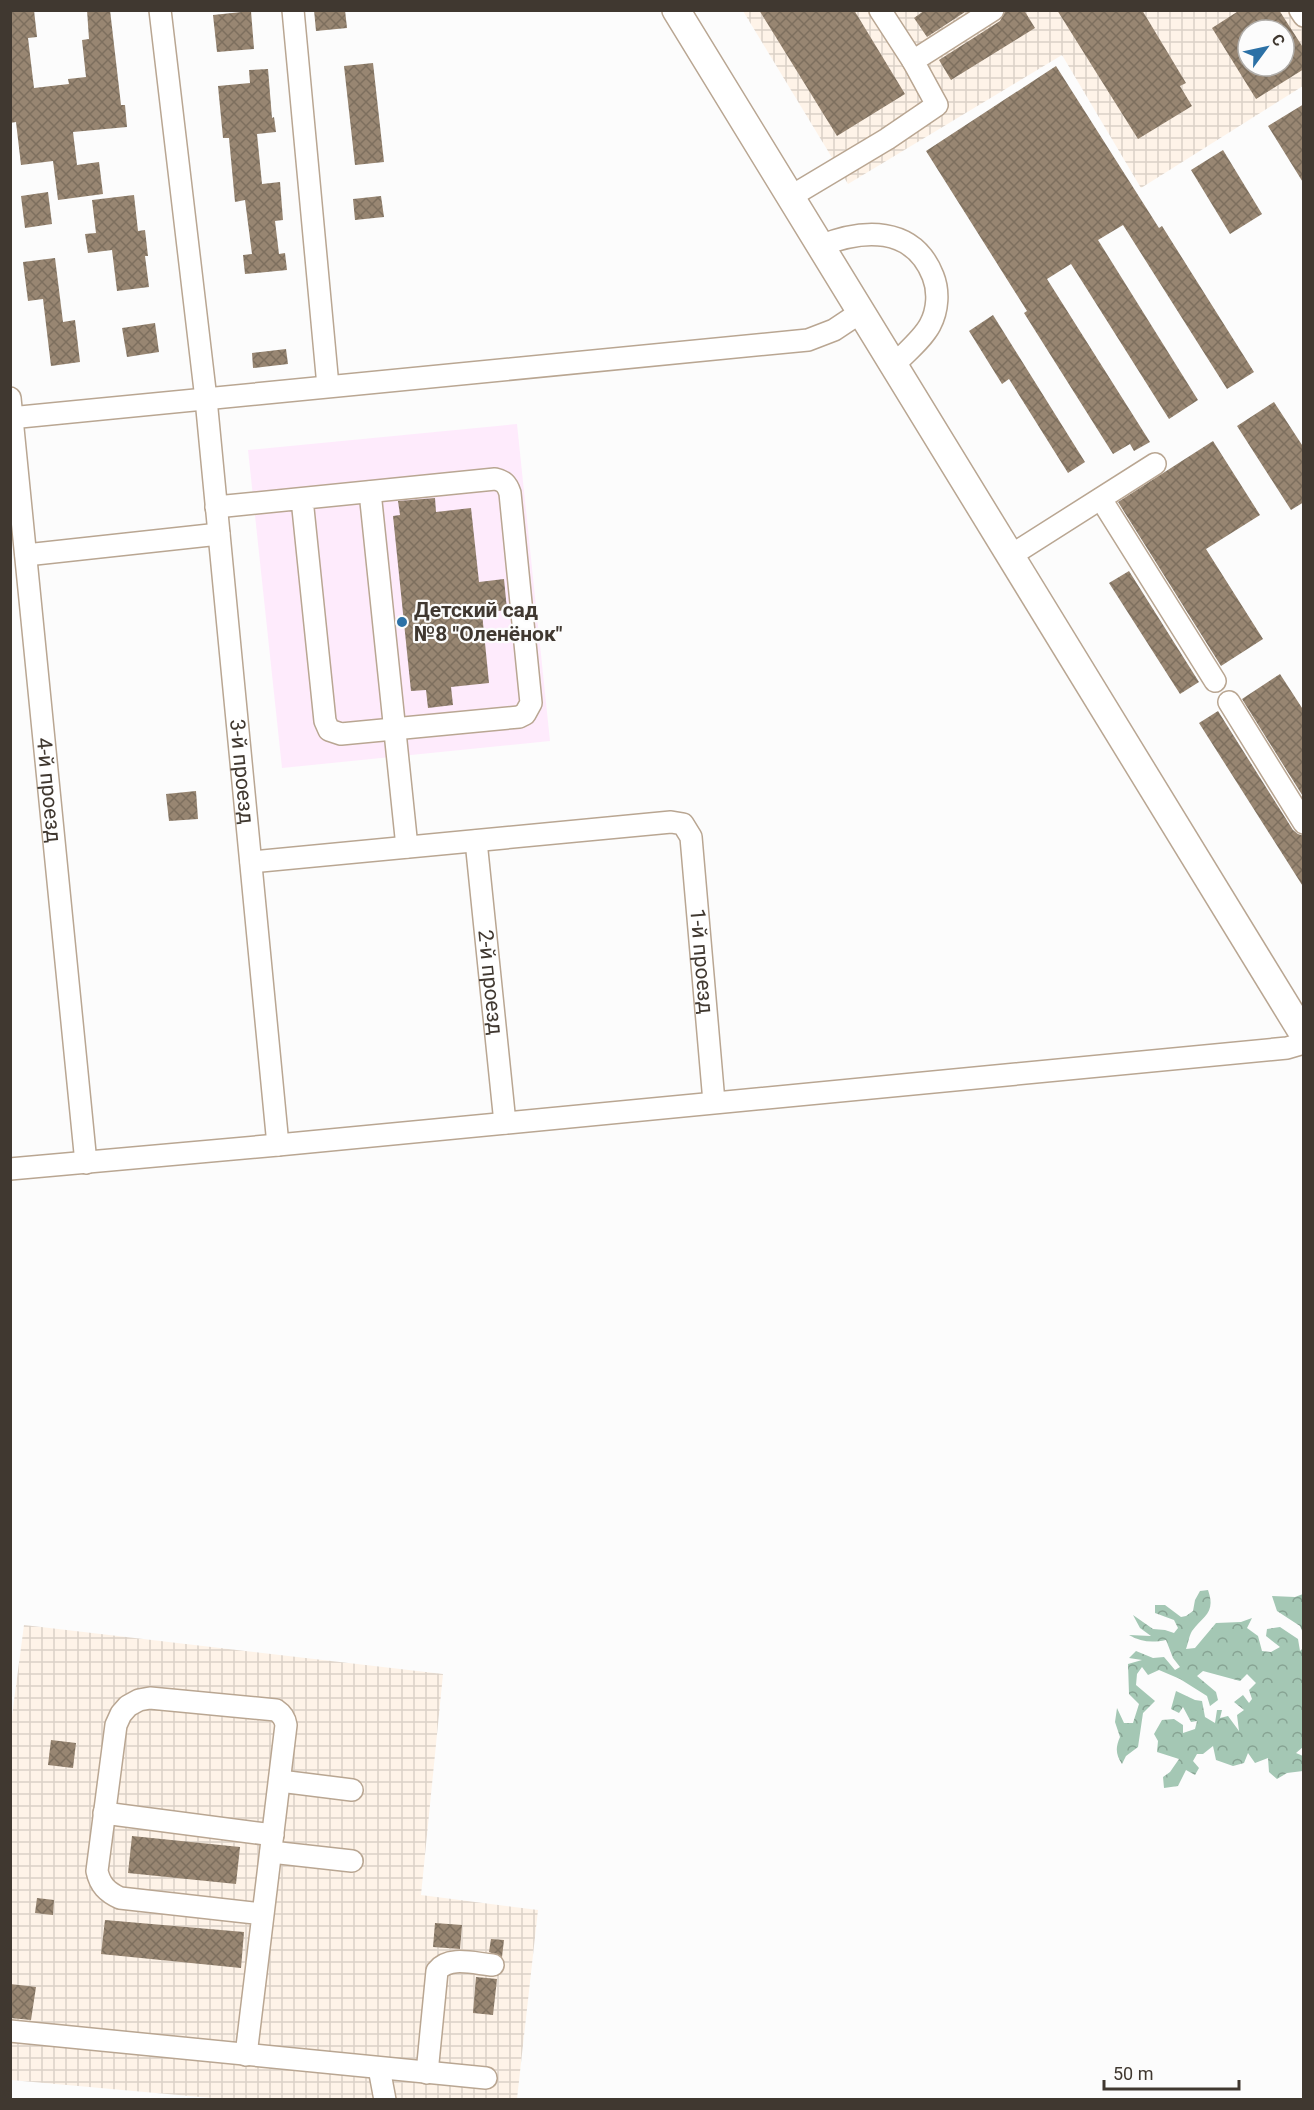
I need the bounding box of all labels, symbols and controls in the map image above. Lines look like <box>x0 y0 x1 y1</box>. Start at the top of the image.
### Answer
north arrow <box>1236 18 1296 78</box>
text: С <box>1267 31 1289 50</box>
place label: Детский сад №8 "Оленёнок" <box>414 598 563 646</box>
marker: Детский сад №8 "Оленёнок" <box>395 615 409 629</box>
street label: 3-й проезд <box>225 718 259 825</box>
street label: 4-й проезд <box>32 736 66 844</box>
street label: 1-й проезд <box>685 908 718 1015</box>
street label: 2-й проезд <box>473 929 508 1036</box>
scale bar <box>1104 2053 1239 2091</box>
text: 50 m <box>1113 2063 1153 2084</box>

